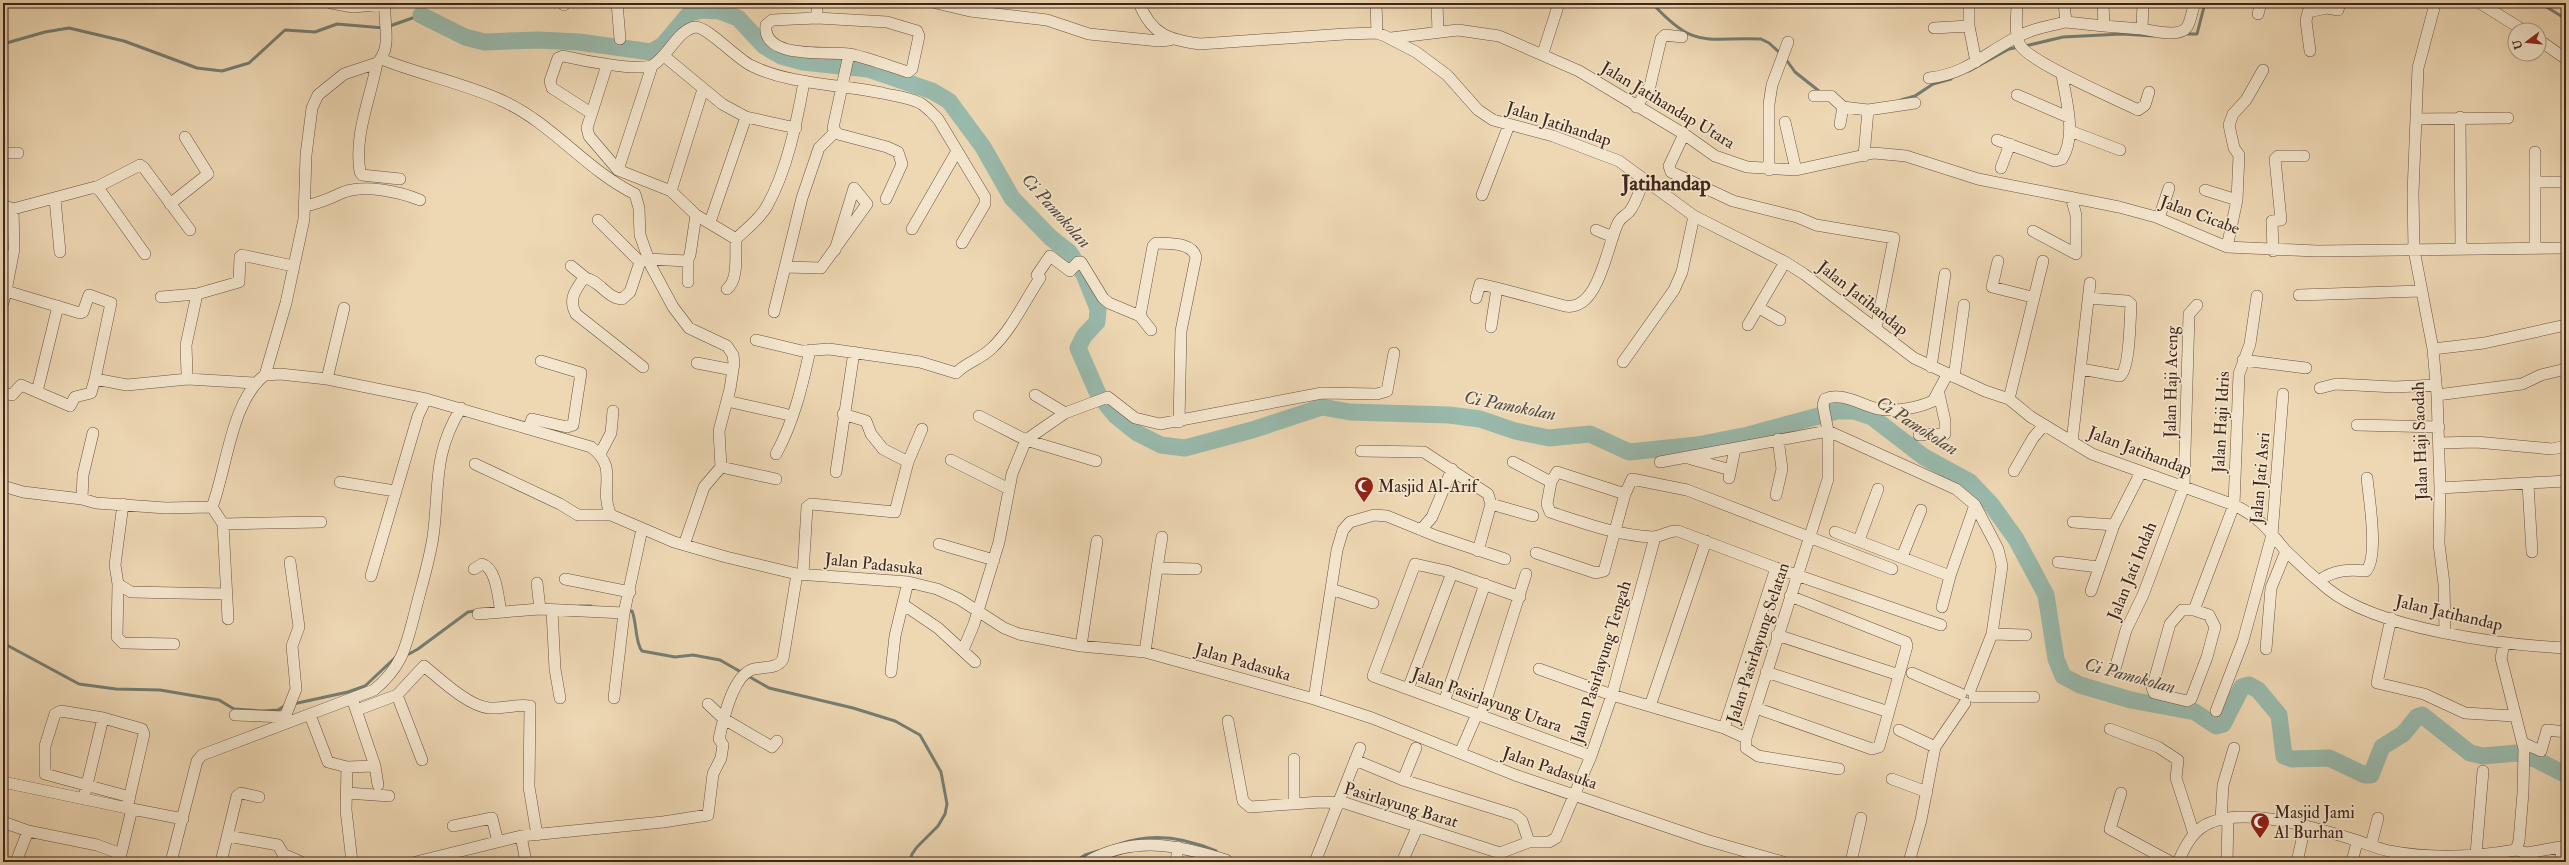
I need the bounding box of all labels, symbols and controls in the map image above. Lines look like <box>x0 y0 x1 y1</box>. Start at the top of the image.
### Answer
north arrow <box>2507 22 2547 62</box>
text: U <box>2510 38 2525 51</box>
street label: Jalan Jatihandap Utara <box>1596 56 1740 155</box>
street label: Jalan Jatihandap <box>1503 97 1615 152</box>
water label: Ci Pamokolan <box>1016 169 1096 253</box>
district label: Jatihandap <box>1620 170 1711 197</box>
street label: Jalan Cicabe <box>2156 191 2243 240</box>
street label: Jalan Jatihandap <box>1812 255 1913 341</box>
street label: Jalan Haji Aceng <box>2160 325 2183 439</box>
street label: Jalan Haji Idris <box>2208 370 2235 474</box>
street label: Jalan Haji Saodah <box>2407 381 2434 502</box>
water label: Ci Pamokolan <box>1462 386 1558 426</box>
water label: Ci Pamokolan <box>1872 391 1962 461</box>
street label: Jalan Jatihandap <box>2084 421 2195 481</box>
street label: Jalan Jati Asri <box>2245 431 2275 526</box>
mosque icon: Masjid Al-Arif <box>1353 475 1375 503</box>
place label: Masjid Al-Arif <box>1378 476 1479 497</box>
street label: Jalan Jati Indah <box>2102 519 2162 625</box>
street label: Jalan Padasuka <box>823 548 925 581</box>
street label: Jalan Pasirlayung Selatan <box>1722 560 1795 727</box>
street label: Jalan Pasirlayung Tengah <box>1566 578 1637 747</box>
street label: Jalan Jatihandap <box>2392 590 2505 637</box>
street label: Jalan Padasuka <box>1191 638 1294 687</box>
water label: Ci Pamokolan <box>2082 653 2178 699</box>
street label: Jalan Pasirlayung Utara <box>1408 663 1566 738</box>
street label: Jalan Padasuka <box>1499 742 1601 795</box>
street label: Pasirlayung Barat <box>1341 778 1461 833</box>
place label: Masjid Jami Al Burhan <box>2273 802 2355 843</box>
mosque icon: Masjid Jami Al Burhan <box>2249 811 2271 839</box>

